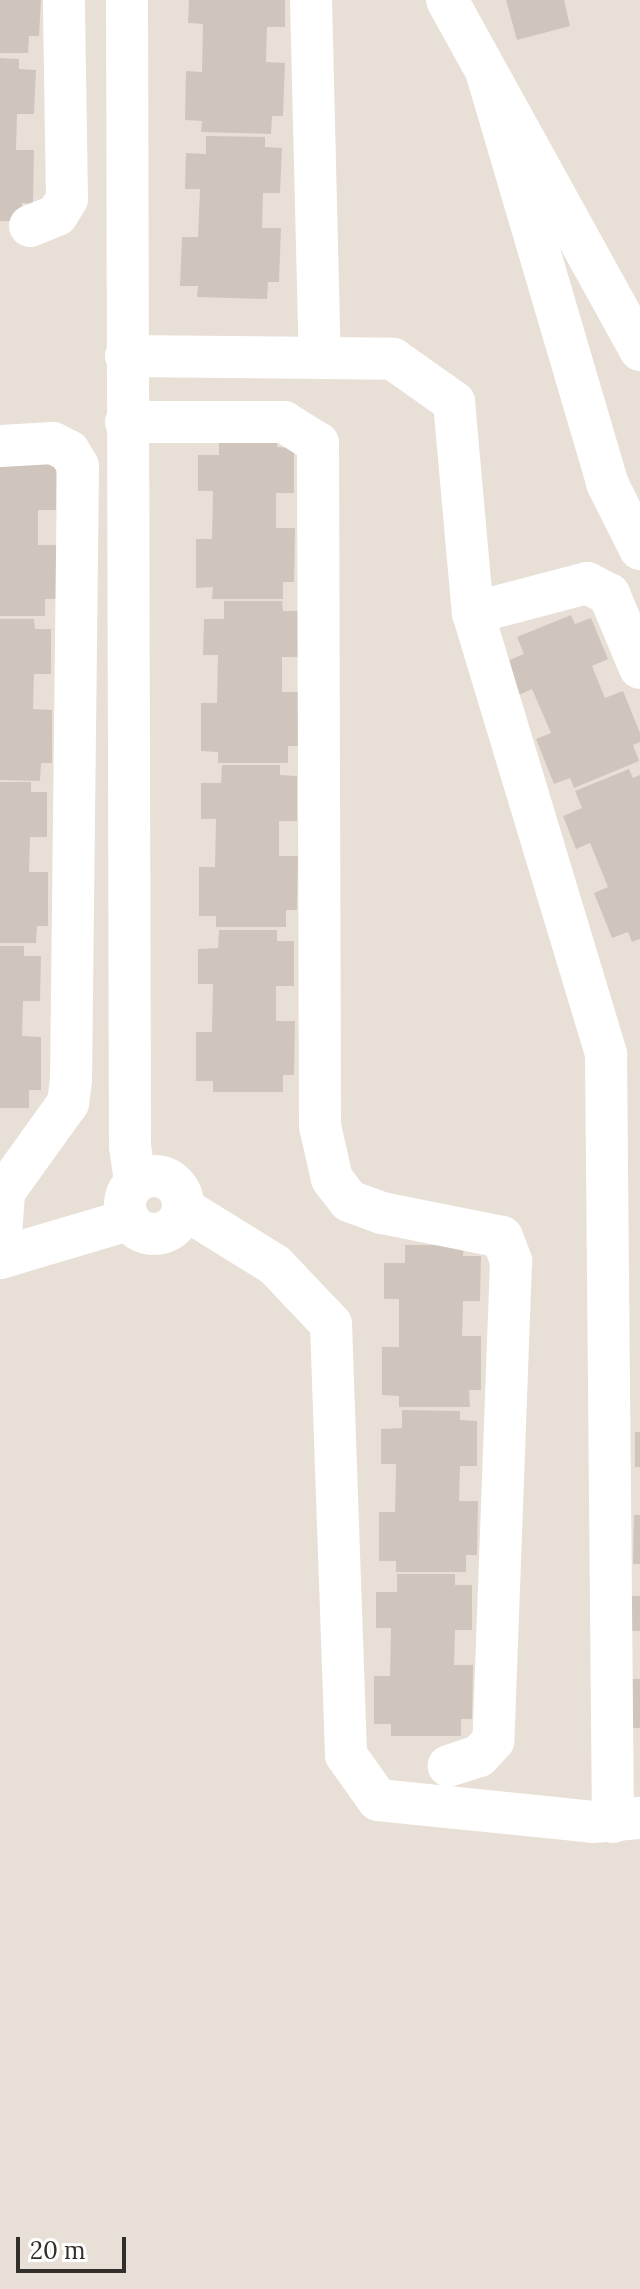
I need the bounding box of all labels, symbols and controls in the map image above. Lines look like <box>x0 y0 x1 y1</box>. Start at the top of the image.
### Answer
scale bar <box>20 2221 130 2271</box>
text: 20 m <box>30 2235 86 2266</box>

